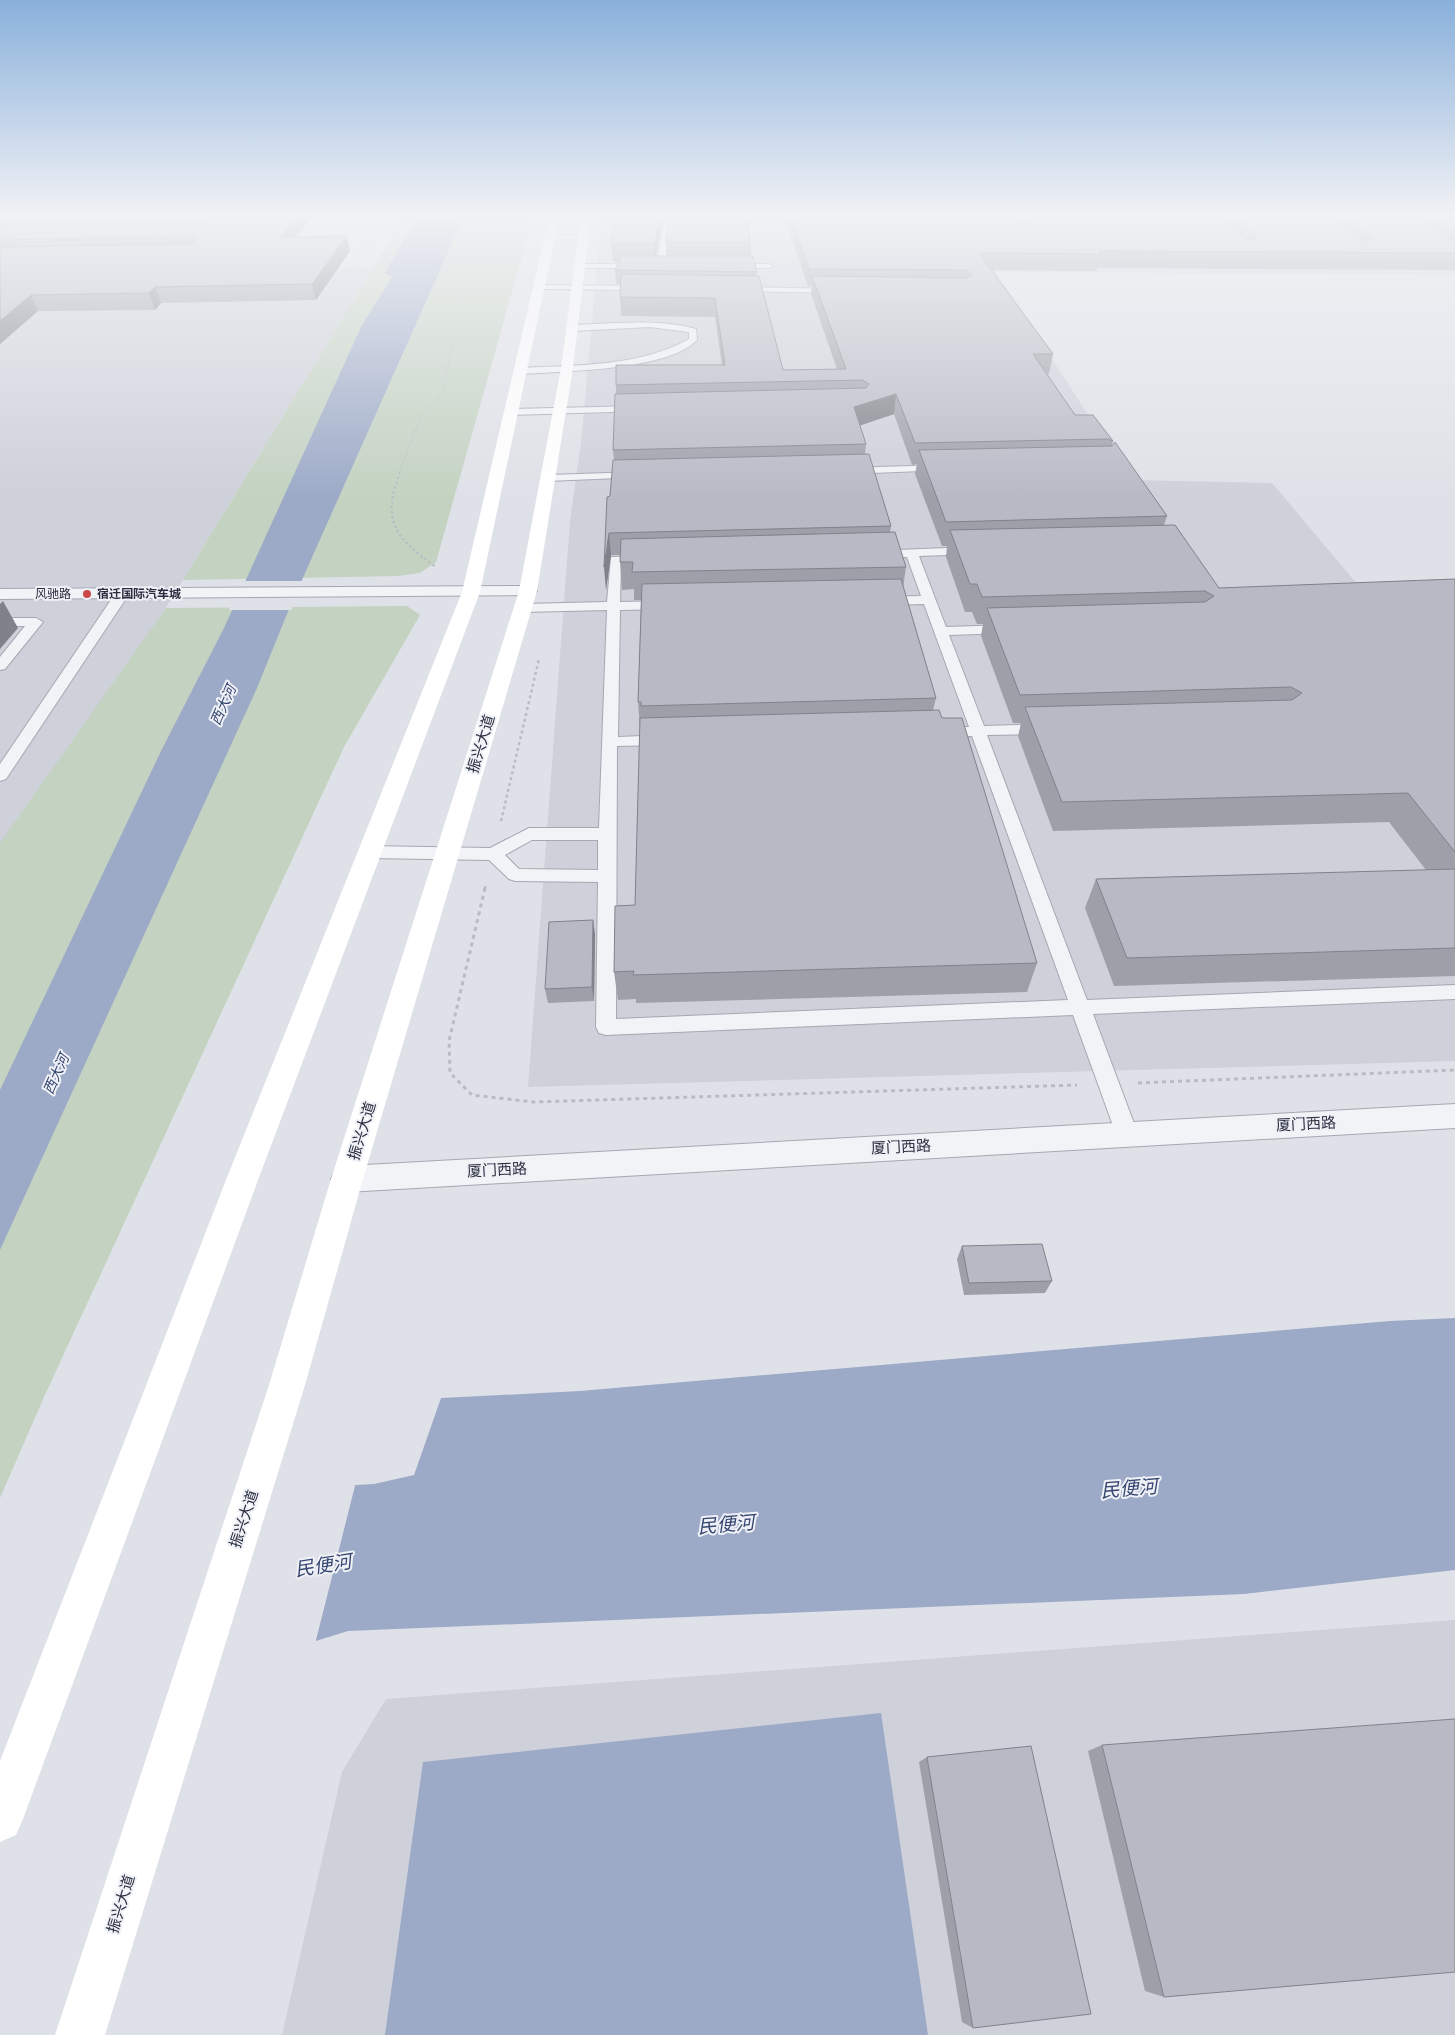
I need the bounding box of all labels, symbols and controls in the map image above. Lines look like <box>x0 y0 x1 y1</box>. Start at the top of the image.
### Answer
street label: 风驰路 <box>35 587 71 601</box>
place label: 宿迁国际汽车城 <box>97 587 181 601</box>
marker: 宿迁国际汽车城 <box>81 588 93 600</box>
water label: 西大河 <box>207 680 240 727</box>
street label: 振兴大道 <box>464 713 497 775</box>
water label: 西大河 <box>40 1049 73 1096</box>
street label: 振兴大道 <box>345 1100 378 1162</box>
street label: 厦门西路 <box>1276 1113 1336 1134</box>
street label: 厦门西路 <box>871 1136 931 1157</box>
street label: 厦门西路 <box>467 1159 527 1180</box>
water label: 民便河 <box>1100 1475 1162 1501</box>
street label: 振兴大道 <box>226 1488 261 1550</box>
water label: 民便河 <box>697 1511 759 1537</box>
water label: 民便河 <box>293 1550 357 1580</box>
street label: 振兴大道 <box>104 1873 137 1935</box>

